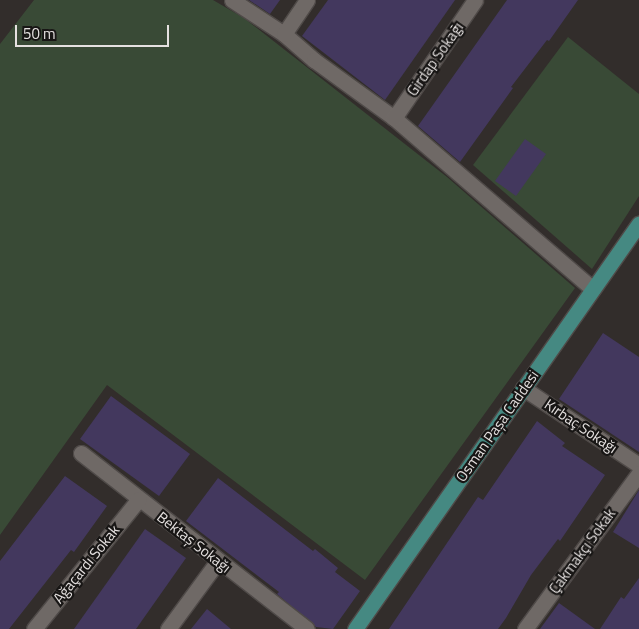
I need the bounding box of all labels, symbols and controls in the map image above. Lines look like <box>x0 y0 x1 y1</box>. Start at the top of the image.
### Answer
scale bar <box>18 15 171 47</box>
street label: Girdap Sokağı <box>403 19 467 99</box>
text: 50 m <box>23 22 56 45</box>
street label: Osman Paşa Caddesi <box>452 367 542 485</box>
street label: Kırbaç Sokağı <box>541 395 621 457</box>
street label: Çakmakçı Sokak <box>545 505 619 597</box>
street label: Bektaş Sokağı <box>153 508 235 576</box>
street label: Ağaçardı Sokak <box>49 521 123 607</box>

